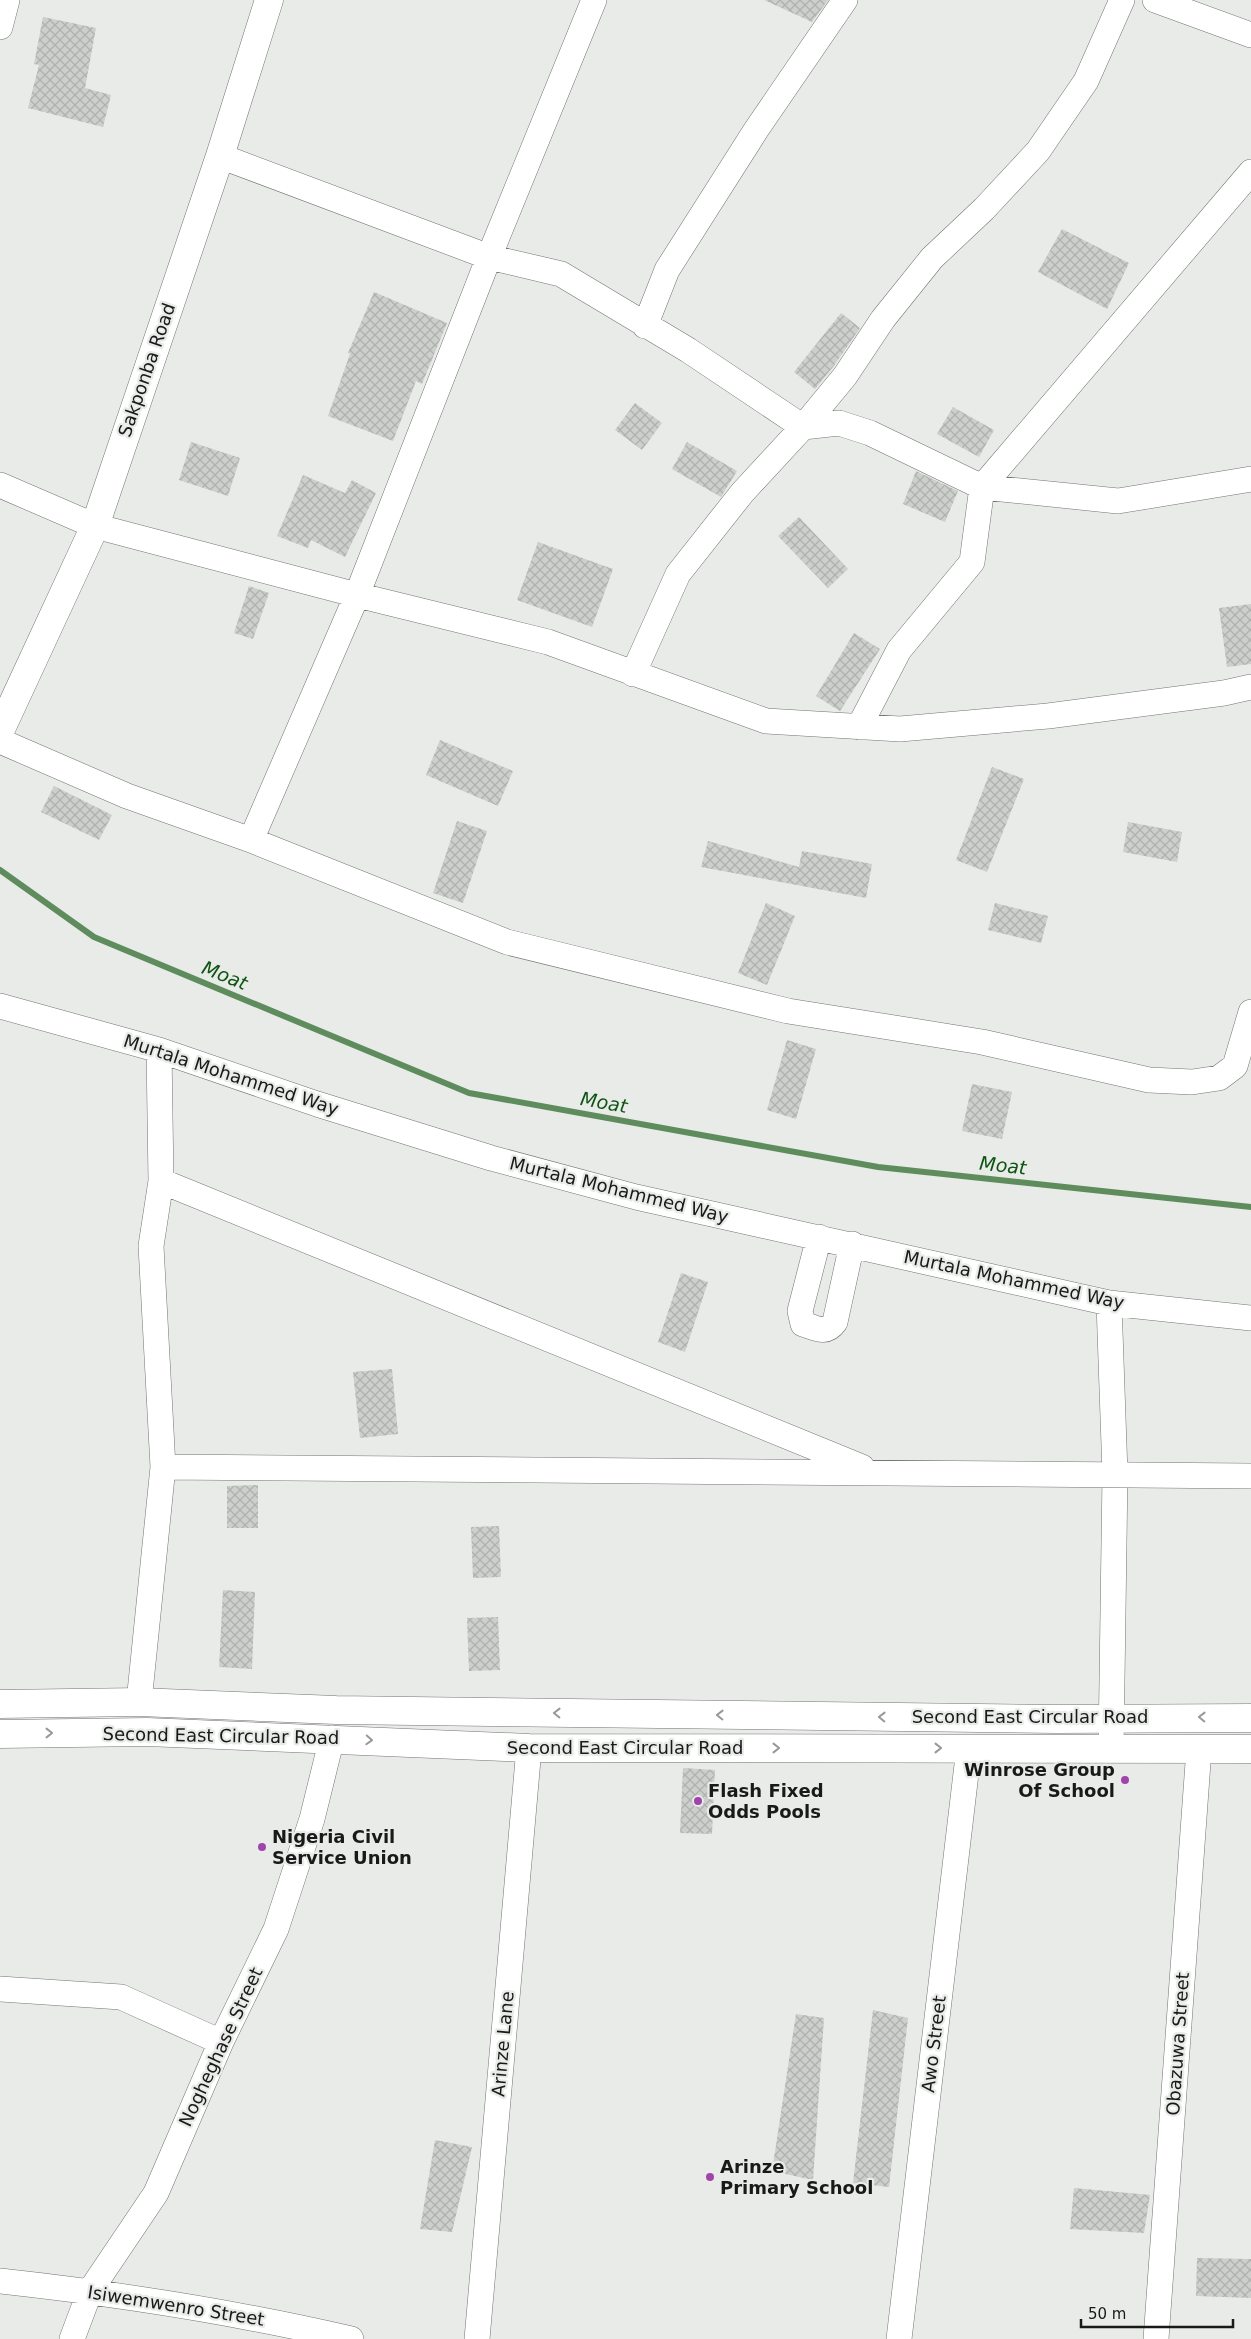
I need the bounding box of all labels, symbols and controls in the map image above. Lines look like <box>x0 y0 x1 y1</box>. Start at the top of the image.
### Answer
street label: Sakponba Road <box>114 300 179 439</box>
water label: Moat <box>199 956 252 995</box>
street label: Murtala Mohammed Way <box>121 1030 342 1119</box>
water label: Moat <box>579 1087 631 1117</box>
street label: Murtala Mohammed Way <box>508 1152 731 1227</box>
water label: Moat <box>978 1152 1029 1179</box>
street label: Murtala Mohammed Way <box>902 1246 1127 1313</box>
street label: Second East Circular Road <box>912 1706 1148 1727</box>
one-way arrow <box>553 1708 561 1718</box>
one-way arrow <box>716 1710 724 1720</box>
one-way arrow <box>1198 1711 1206 1722</box>
one-way arrow <box>878 1712 886 1722</box>
street label: Second East Circular Road <box>102 1723 340 1748</box>
one-way arrow <box>45 1728 53 1738</box>
one-way arrow <box>365 1735 373 1746</box>
street label: Second East Circular Road <box>507 1737 743 1758</box>
one-way arrow <box>772 1743 780 1753</box>
one-way arrow <box>935 1743 943 1753</box>
place label: Winrose Group Of School <box>964 1759 1115 1801</box>
marker: Winrose Group Of School <box>1119 1774 1131 1786</box>
place label: Flash Fixed Odds Pools <box>708 1780 824 1822</box>
marker: Flash Fixed Odds Pools <box>692 1795 704 1807</box>
place label: Nigeria Civil Service Union <box>272 1826 412 1868</box>
marker: Nigeria Civil Service Union <box>256 1841 268 1853</box>
street label: Nogheghase Street <box>174 1964 267 2130</box>
street label: Obazuwa Street <box>1162 1972 1193 2116</box>
street label: Arinze Lane <box>487 1990 518 2098</box>
street label: Awo Street <box>917 1994 950 2094</box>
place label: Arinze Primary School <box>720 2156 873 2198</box>
marker: Arinze Primary School <box>704 2171 716 2183</box>
street label: Isiwemwenro Street <box>86 2281 266 2330</box>
scale bar <box>1081 2296 1234 2328</box>
text: 50 m <box>1088 2305 1126 2323</box>

